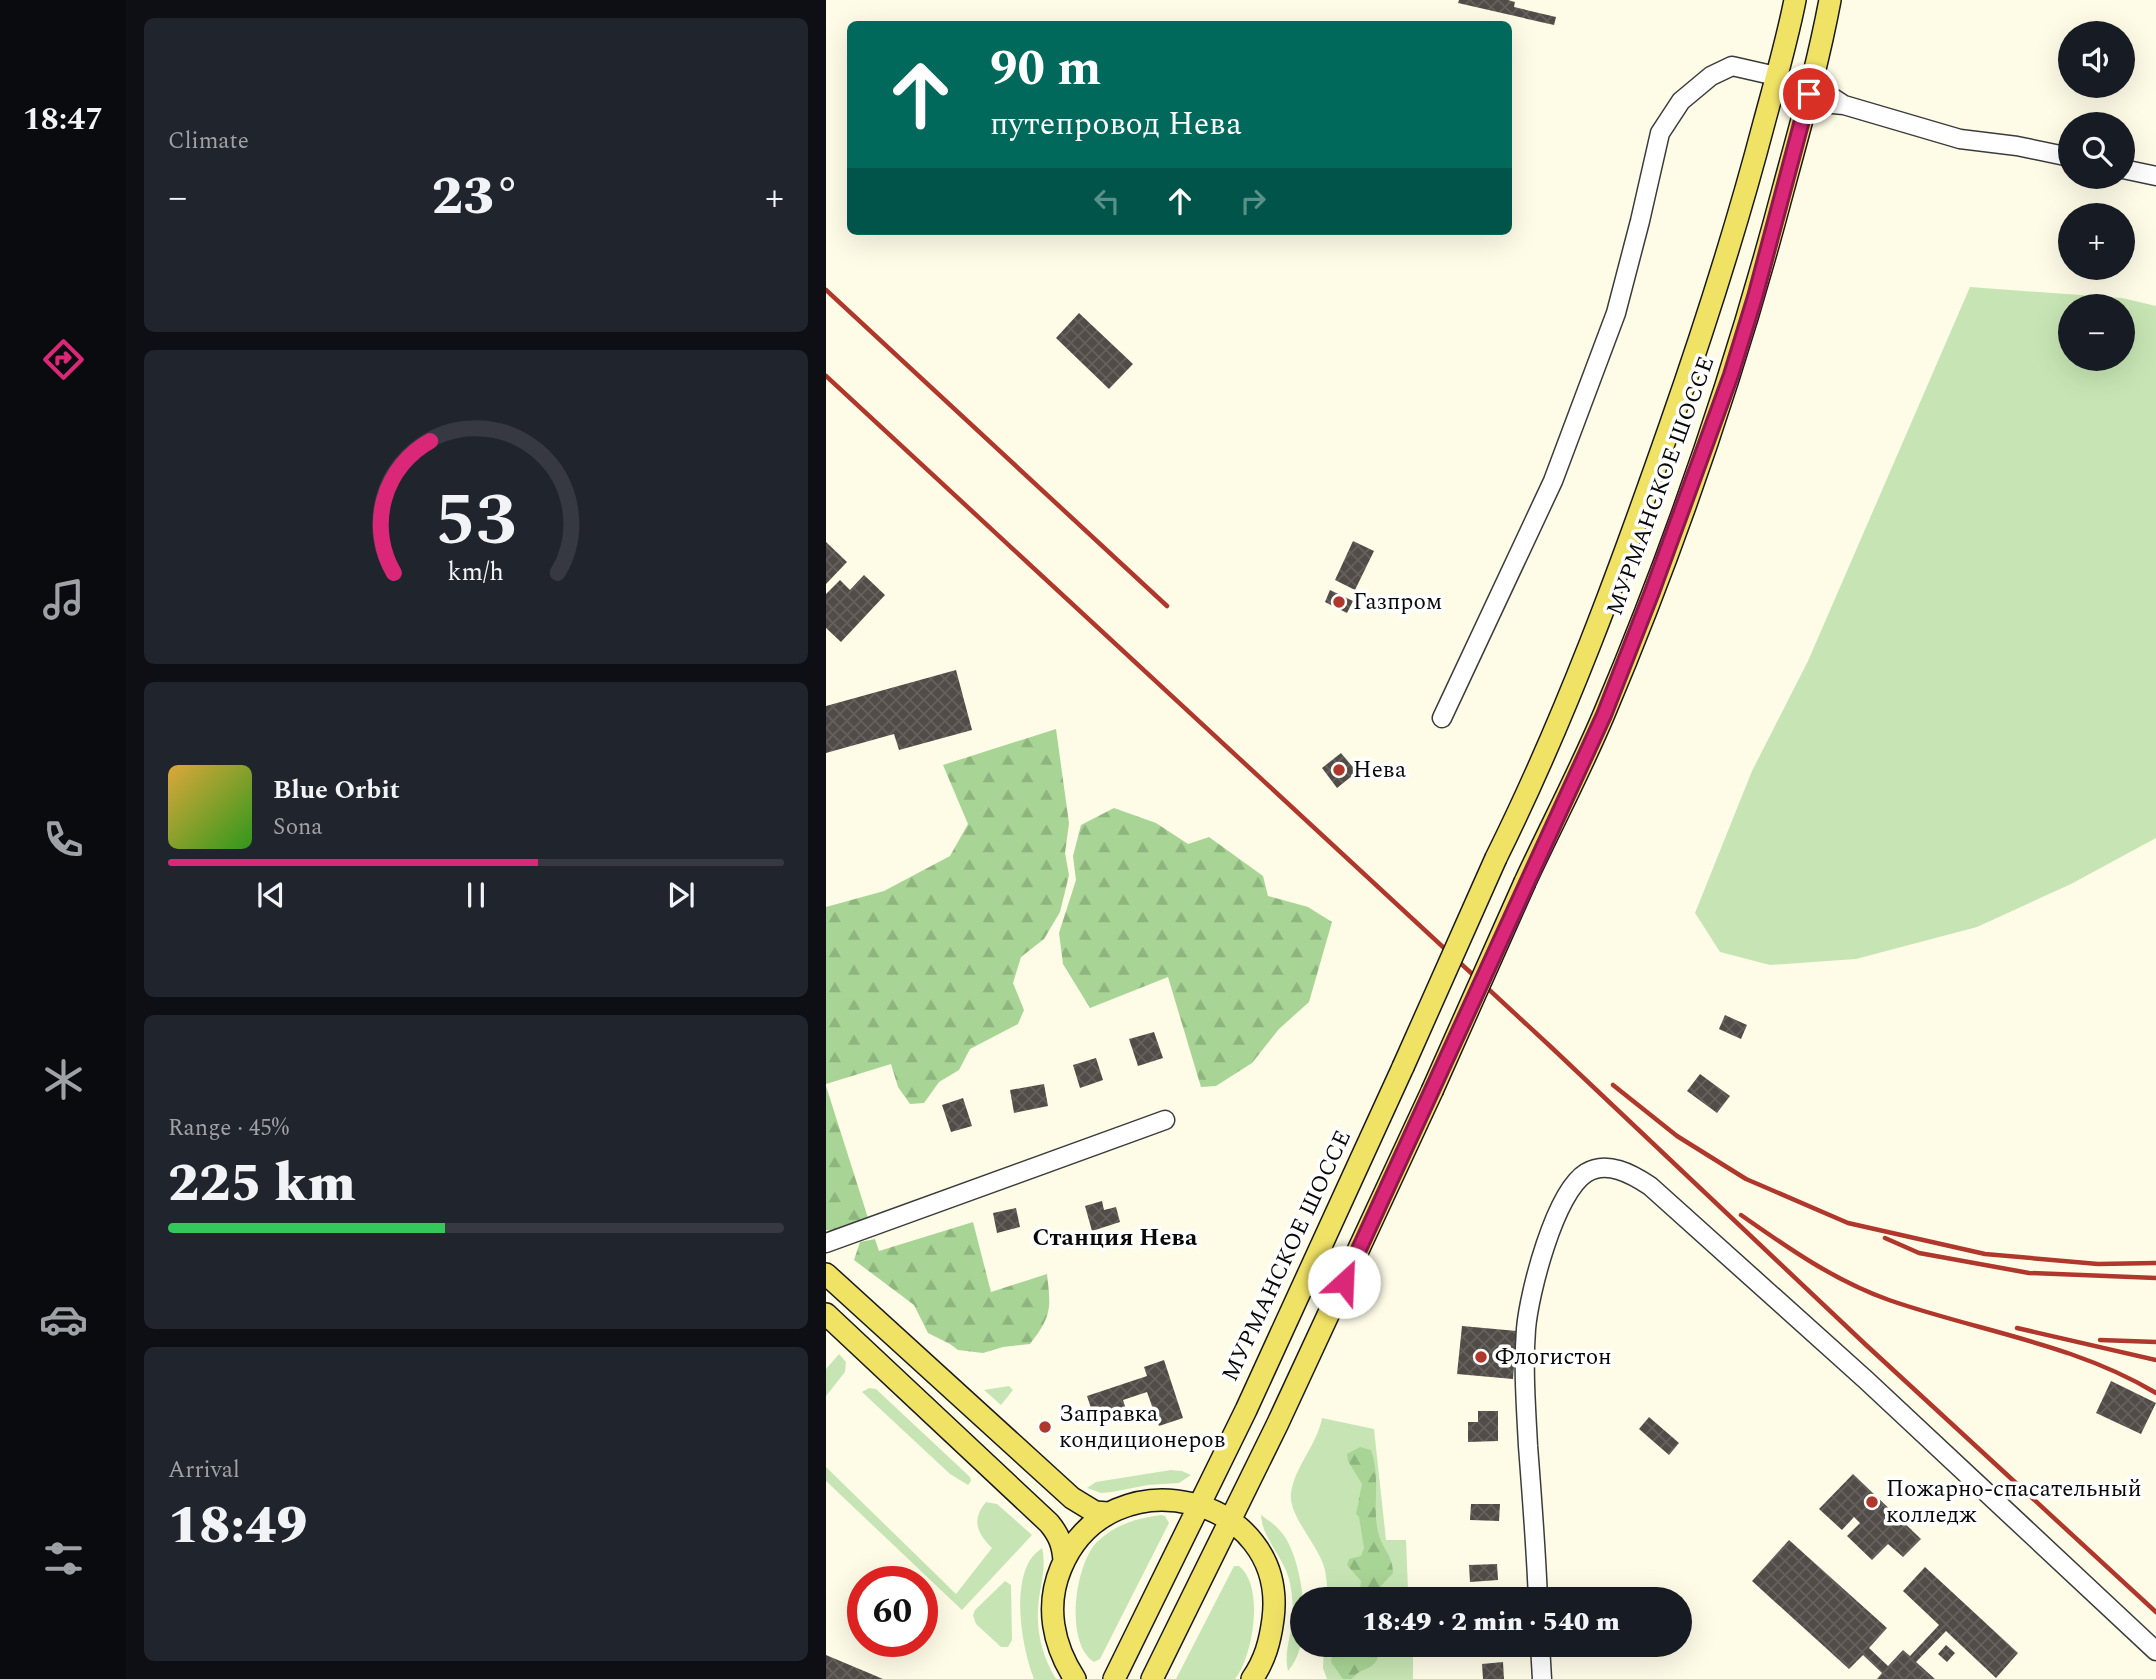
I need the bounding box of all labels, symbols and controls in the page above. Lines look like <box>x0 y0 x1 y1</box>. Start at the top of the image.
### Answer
map controls <box>2058 21 2135 371</box>
button: sound <box>2058 21 2135 98</box>
text: 90 m <box>990 32 1101 107</box>
icon: ahead <box>875 49 966 140</box>
pin <box>1779 64 1839 124</box>
icon: arrive <box>1790 75 1828 113</box>
text: 18:47 <box>23 95 103 144</box>
text: путепровод Нева <box>990 100 1242 149</box>
button: search <box>2058 112 2135 189</box>
text: Climate <box>168 124 249 159</box>
text: 23° <box>432 158 520 237</box>
text: − <box>168 169 187 227</box>
text: + <box>765 169 784 227</box>
icon: left <box>1088 182 1126 220</box>
icon: ahead <box>1161 182 1199 220</box>
icon: right <box>1234 182 1272 220</box>
button: + <box>2058 203 2135 280</box>
button: − <box>2058 294 2135 371</box>
icon: directions <box>39 335 88 384</box>
street label: МУРМАНСКОЕ ШОССЕ <box>1598 351 1724 621</box>
text: 53 <box>435 467 517 578</box>
text: km/h <box>448 554 504 592</box>
icon: music <box>39 575 88 624</box>
place label: Газпром <box>1353 585 1442 620</box>
marker: Газпром <box>1331 594 1347 610</box>
place label: Нева <box>1353 753 1406 788</box>
marker: Нева <box>1331 762 1347 778</box>
text: Blue Orbit <box>273 770 400 810</box>
text: Sona <box>273 810 323 845</box>
icon: phone <box>39 815 88 864</box>
icon: previous <box>252 876 290 914</box>
icon: pause <box>457 876 495 914</box>
icon: next <box>662 876 700 914</box>
icon: climate <box>39 1055 88 1104</box>
text: Range · 45% <box>168 1111 289 1146</box>
street label: МУРМАНСКОЕ ШОССЕ <box>1213 1125 1361 1387</box>
text: 225 km <box>168 1145 356 1224</box>
district label: Станция Нева <box>1033 1220 1198 1256</box>
position arrow <box>1307 1245 1381 1319</box>
icon: car <box>39 1295 88 1344</box>
place label: Флогистон <box>1495 1340 1612 1375</box>
marker: Флогистон <box>1473 1349 1489 1365</box>
place label: Заправка кондиционеров <box>1059 1397 1225 1458</box>
marker: Заправка кондиционеров <box>1037 1419 1053 1435</box>
text: Arrival <box>168 1453 240 1488</box>
place label: Пожарно-спасательный колледж <box>1886 1472 2142 1533</box>
text: 18:49 <box>168 1487 307 1566</box>
marker: Пожарно-спасательный колледж <box>1864 1494 1880 1510</box>
icon: filters <box>39 1534 88 1583</box>
speed limit sign: 60 <box>847 1566 938 1657</box>
text: 18:49 · 2 min · 540 m <box>1362 1602 1620 1642</box>

